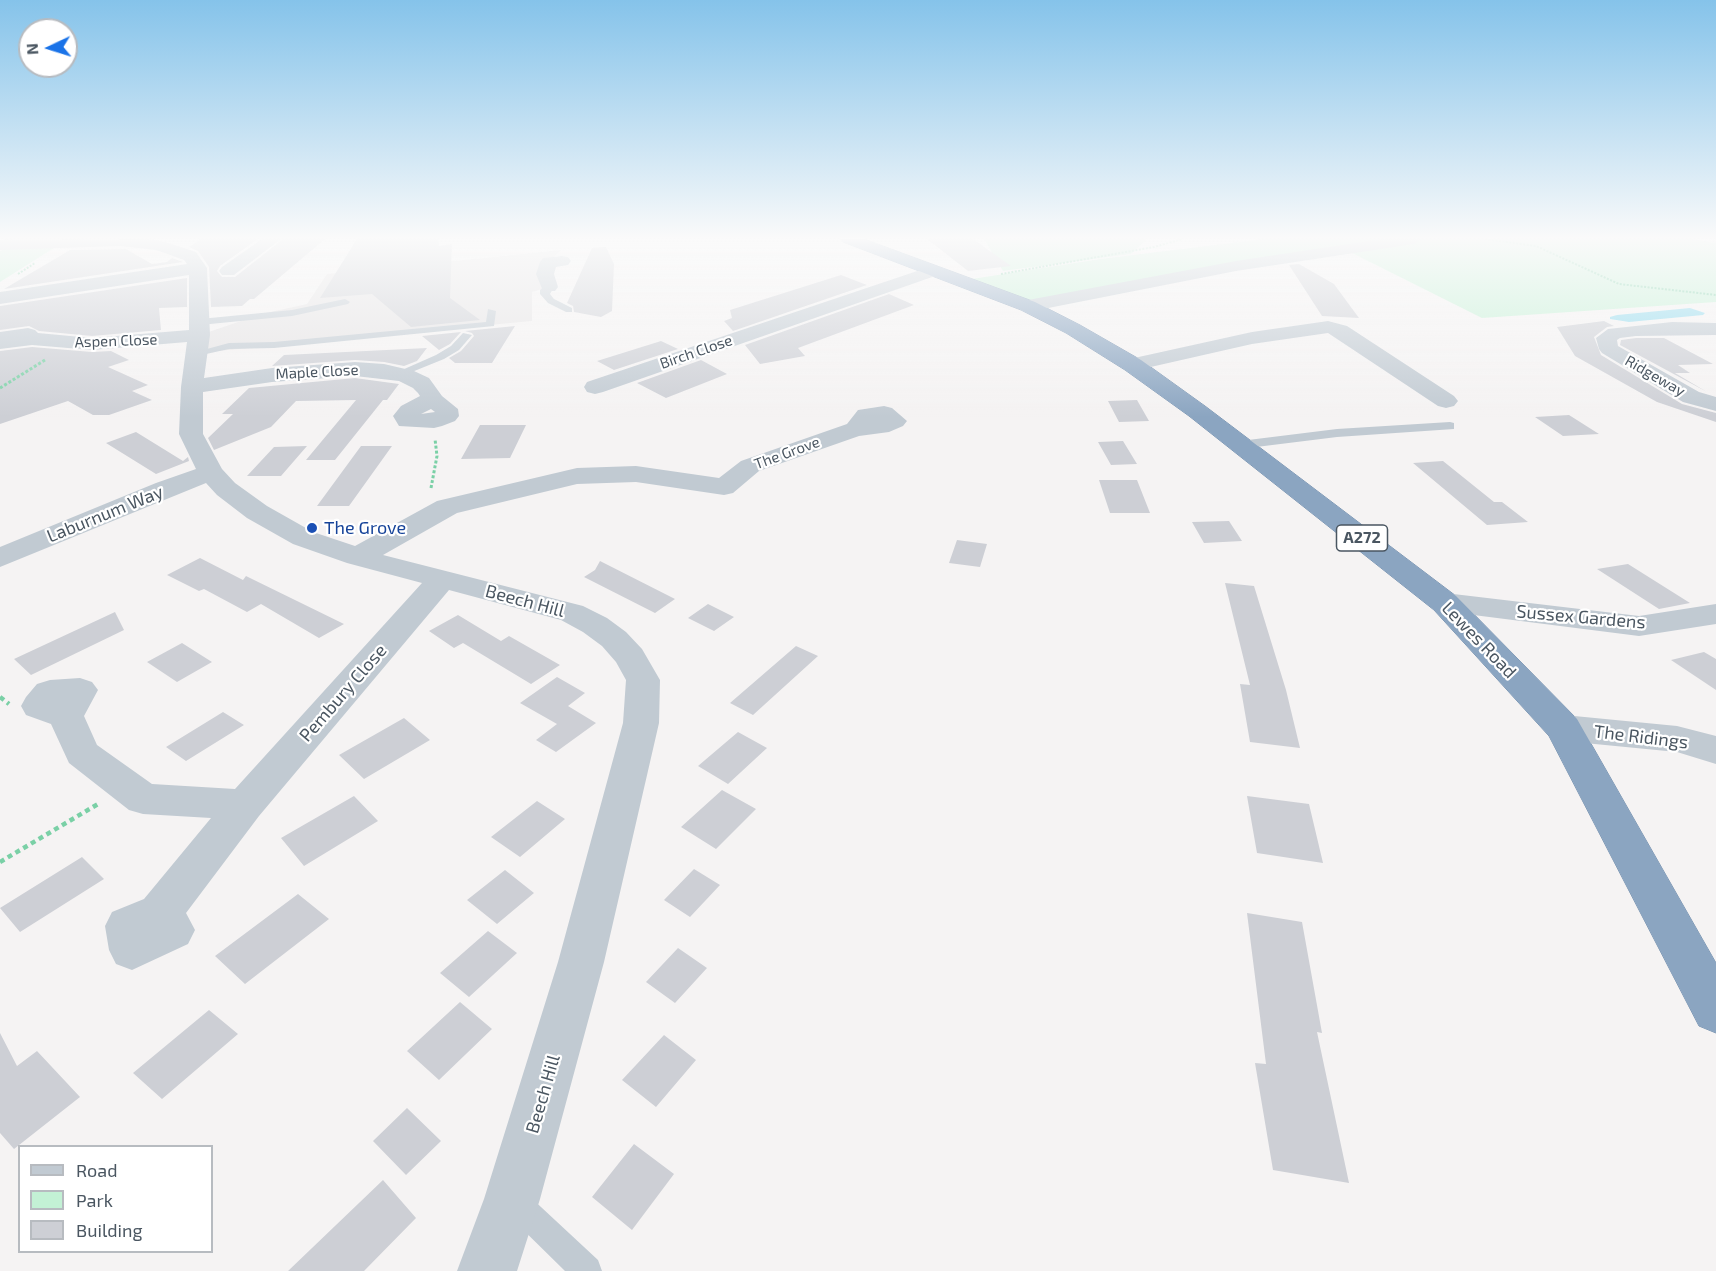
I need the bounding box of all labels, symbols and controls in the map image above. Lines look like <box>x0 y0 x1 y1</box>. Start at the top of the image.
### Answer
north arrow <box>18 18 78 78</box>
text: N <box>22 43 41 56</box>
street label: Aspen Close <box>74 331 158 351</box>
street label: Birch Close <box>657 331 735 373</box>
street label: Ridgeway <box>1622 352 1688 400</box>
street label: Maple Close <box>275 361 359 383</box>
street label: The Grove <box>752 433 822 473</box>
street label: Laburnum Way <box>44 481 166 547</box>
place label: The Grove <box>324 517 406 539</box>
marker: The Grove <box>305 521 319 535</box>
road number: A272 <box>1336 525 1388 551</box>
street label: Beech Hill <box>483 580 567 622</box>
street label: Lewes Road <box>1437 597 1521 683</box>
street label: Sussex Gardens <box>1515 601 1647 633</box>
street label: Pembury Close <box>295 640 391 746</box>
street label: The Ridings <box>1593 721 1689 753</box>
street label: Beech Hill <box>521 1052 565 1136</box>
legend <box>18 1145 213 1253</box>
text: Road <box>76 1159 117 1181</box>
text: Park <box>76 1189 113 1211</box>
text: Building <box>76 1219 143 1241</box>

